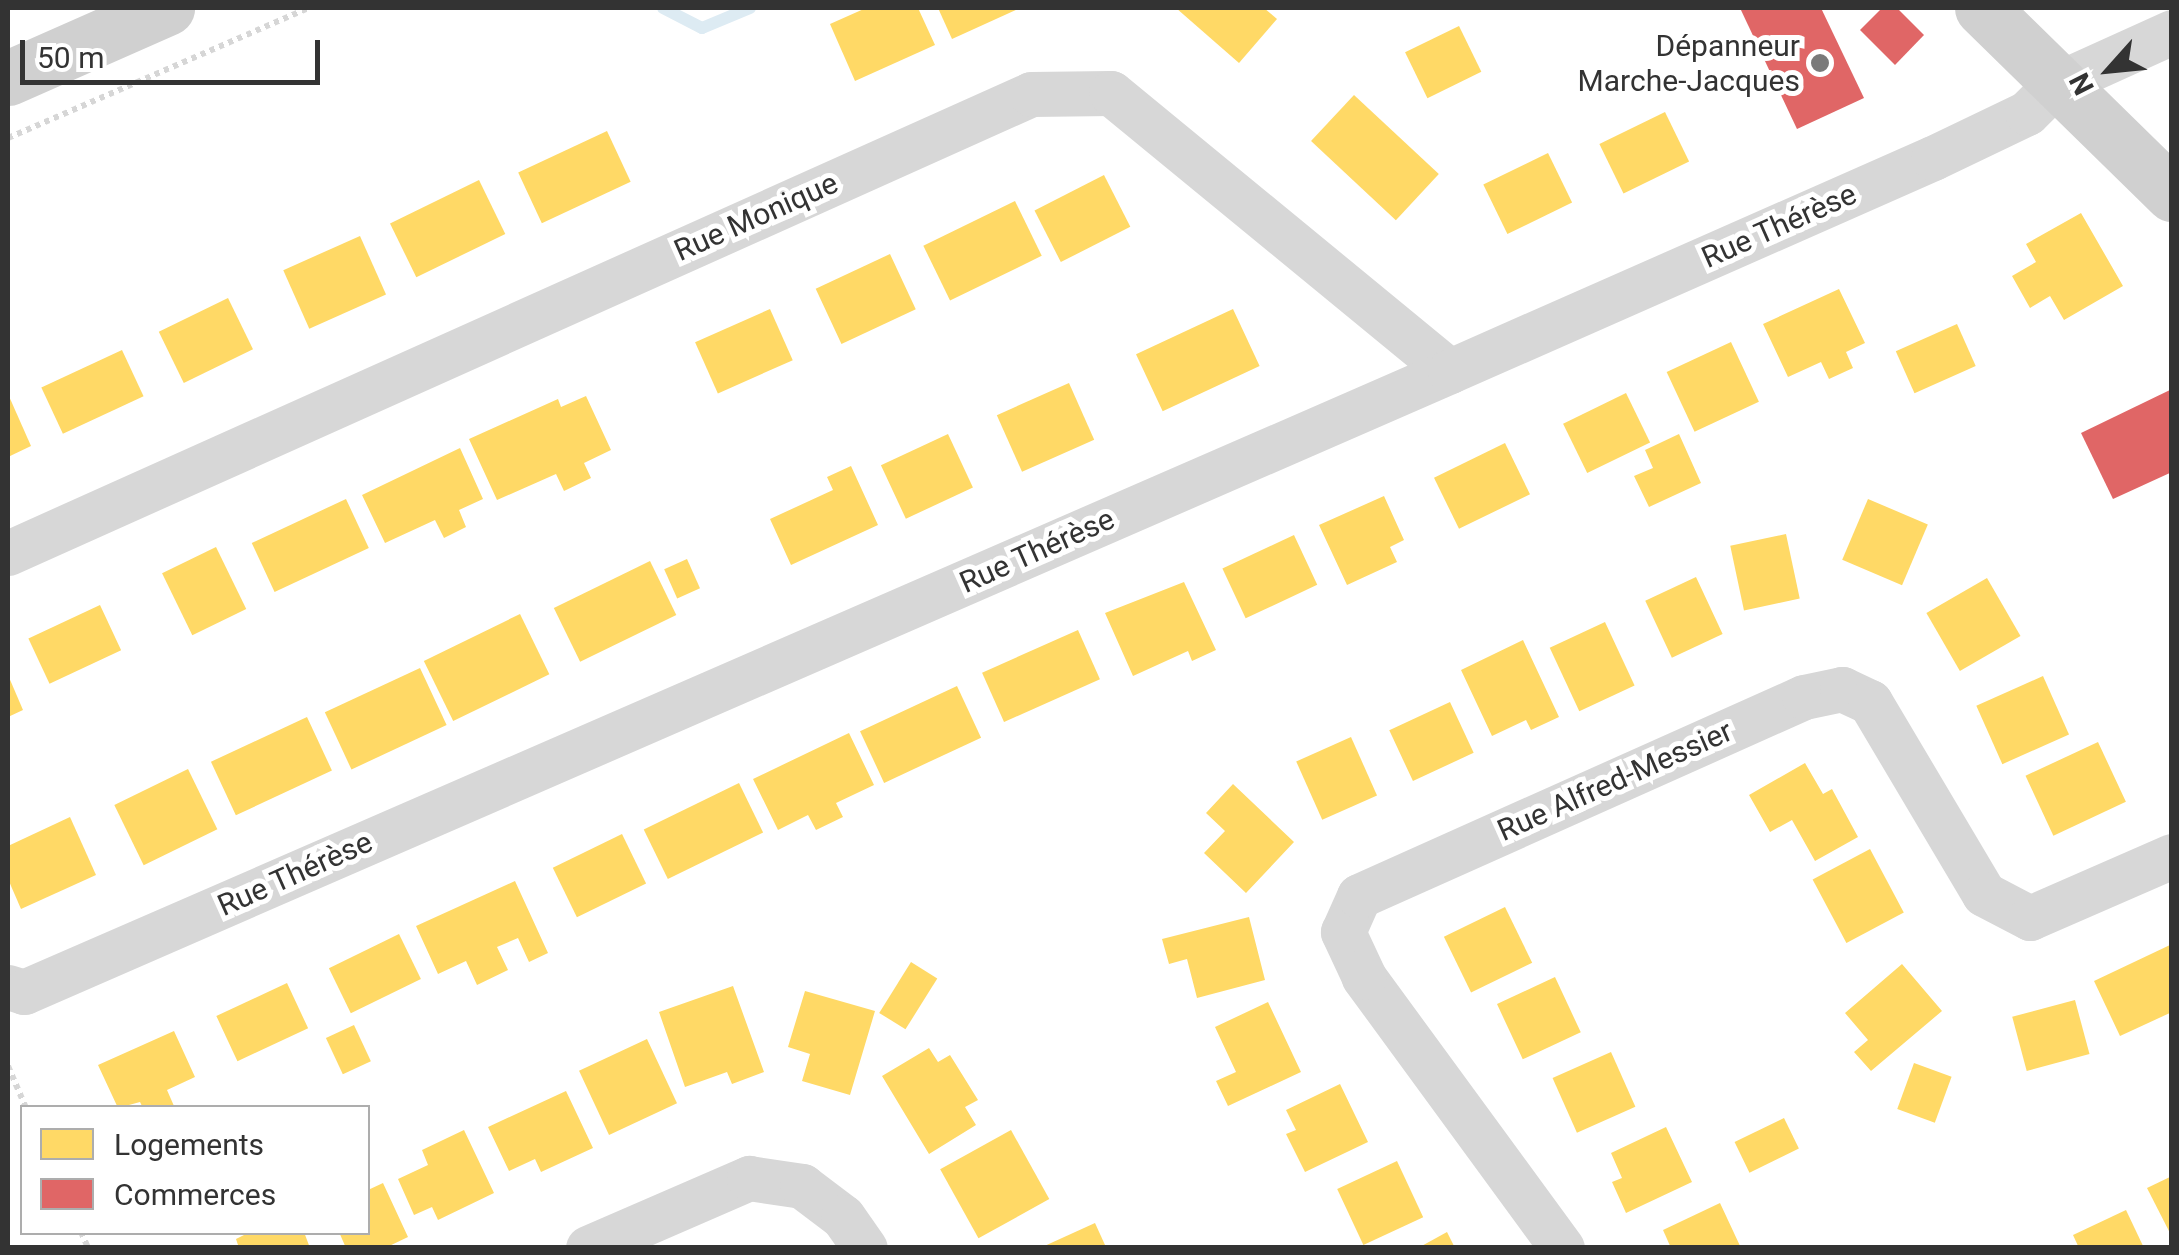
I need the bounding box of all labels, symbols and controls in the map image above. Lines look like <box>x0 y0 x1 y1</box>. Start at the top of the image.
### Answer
scale bar <box>25 20 325 82</box>
north arrow <box>2059 20 2159 120</box>
place label: Dépanneur Marche-Jacques <box>1578 28 1800 98</box>
text: 50 m <box>37 40 104 75</box>
marker: Dépanneur Marche-Jacques <box>1809 52 1831 74</box>
text: N <box>2063 68 2101 100</box>
street label: Rue Monique <box>669 165 843 269</box>
street label: Rue Thérèse <box>1696 176 1862 276</box>
street label: Rue Thérèse <box>954 501 1120 601</box>
street label: Rue Alfred-Messier <box>1492 713 1738 849</box>
street label: Rue Thérèse <box>212 824 378 924</box>
legend <box>20 1105 370 1235</box>
text: Logements <box>114 1127 264 1162</box>
text: Commerces <box>114 1177 276 1212</box>

